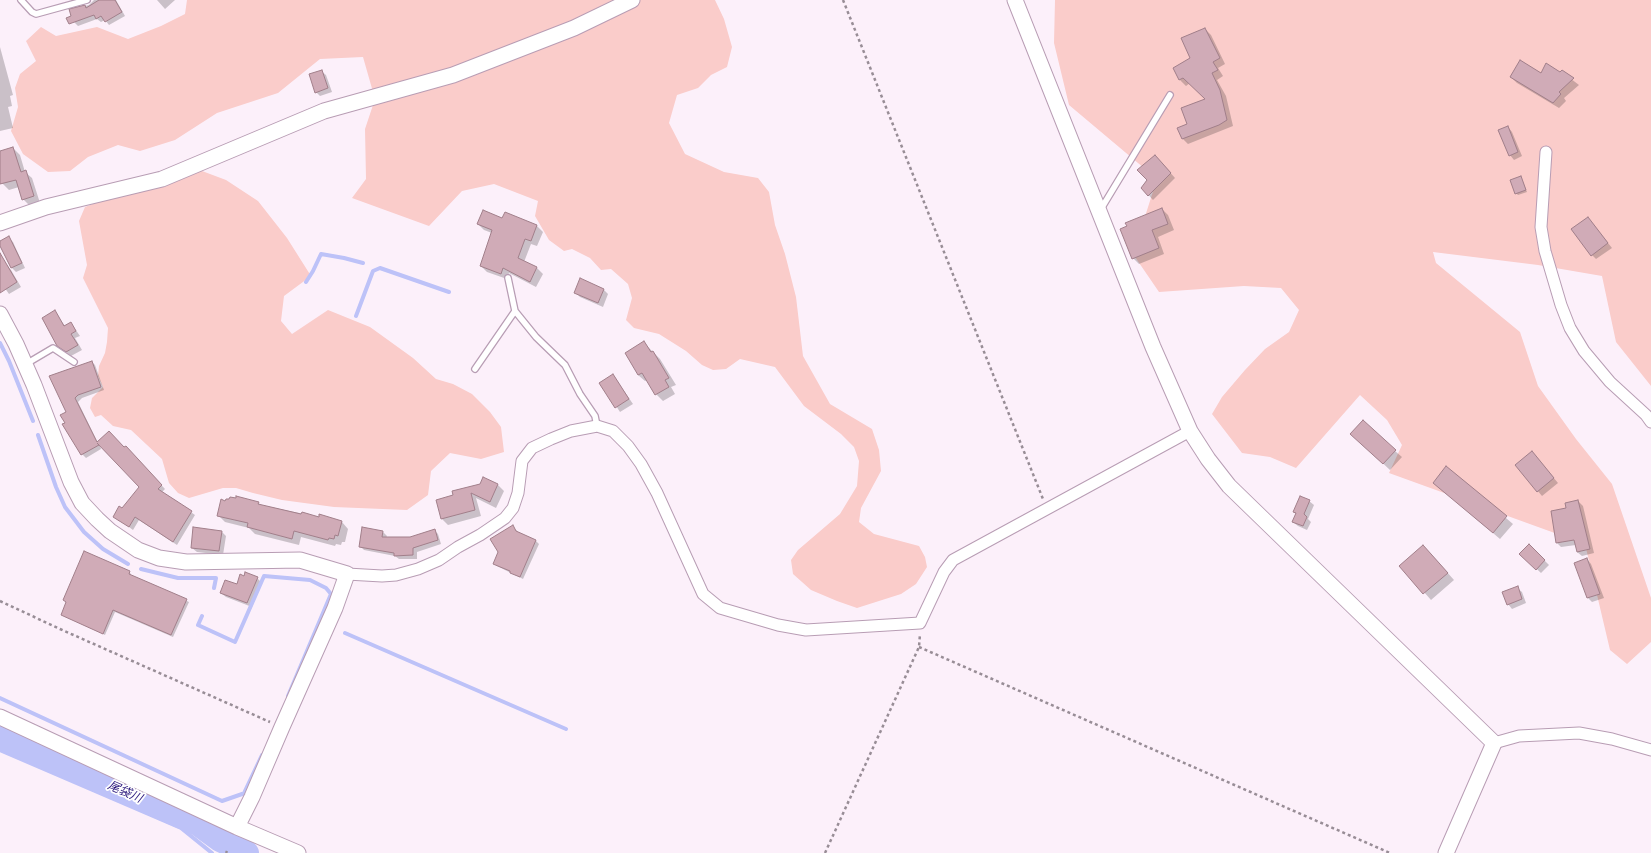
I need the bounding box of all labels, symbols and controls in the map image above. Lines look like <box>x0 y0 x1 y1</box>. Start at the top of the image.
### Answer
water label: 尾袋川 <box>106 778 144 806</box>

